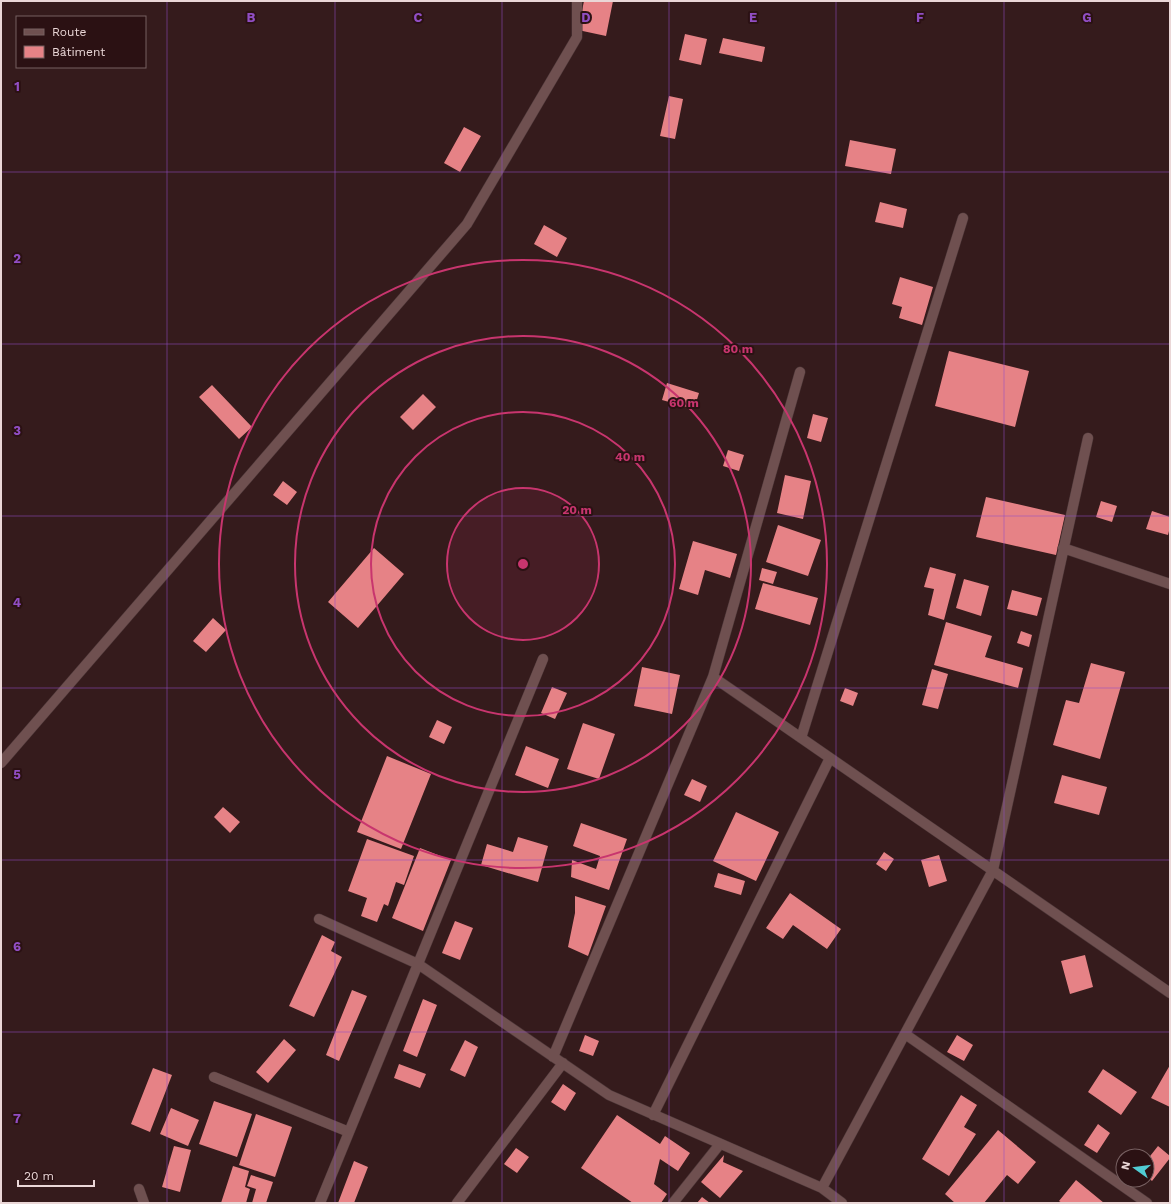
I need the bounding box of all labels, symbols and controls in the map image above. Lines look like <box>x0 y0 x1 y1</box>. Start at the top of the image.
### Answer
text: B <box>247 10 256 25</box>
text: C <box>414 10 423 25</box>
text: D <box>581 10 591 25</box>
text: E <box>749 10 757 25</box>
text: F <box>916 10 924 25</box>
text: G <box>1082 10 1092 25</box>
legend <box>16 16 146 68</box>
text: Route <box>52 25 86 39</box>
text: Bâtiment <box>52 45 105 59</box>
text: 1 <box>14 79 20 94</box>
text: 2 <box>13 251 21 266</box>
text: 80 m <box>723 342 753 356</box>
text: 60 m <box>669 396 699 410</box>
text: 3 <box>13 423 21 438</box>
text: 40 m <box>615 450 645 464</box>
text: 20 m <box>562 503 592 517</box>
centre of rings <box>516 557 530 571</box>
text: 4 <box>13 595 22 610</box>
text: 5 <box>13 767 21 782</box>
text: 6 <box>13 939 21 954</box>
text: 7 <box>13 1111 21 1126</box>
north arrow <box>1115 1148 1155 1188</box>
text: N <box>1118 1160 1133 1171</box>
scale bar <box>18 1162 94 1188</box>
text: 20 m <box>24 1169 54 1183</box>

